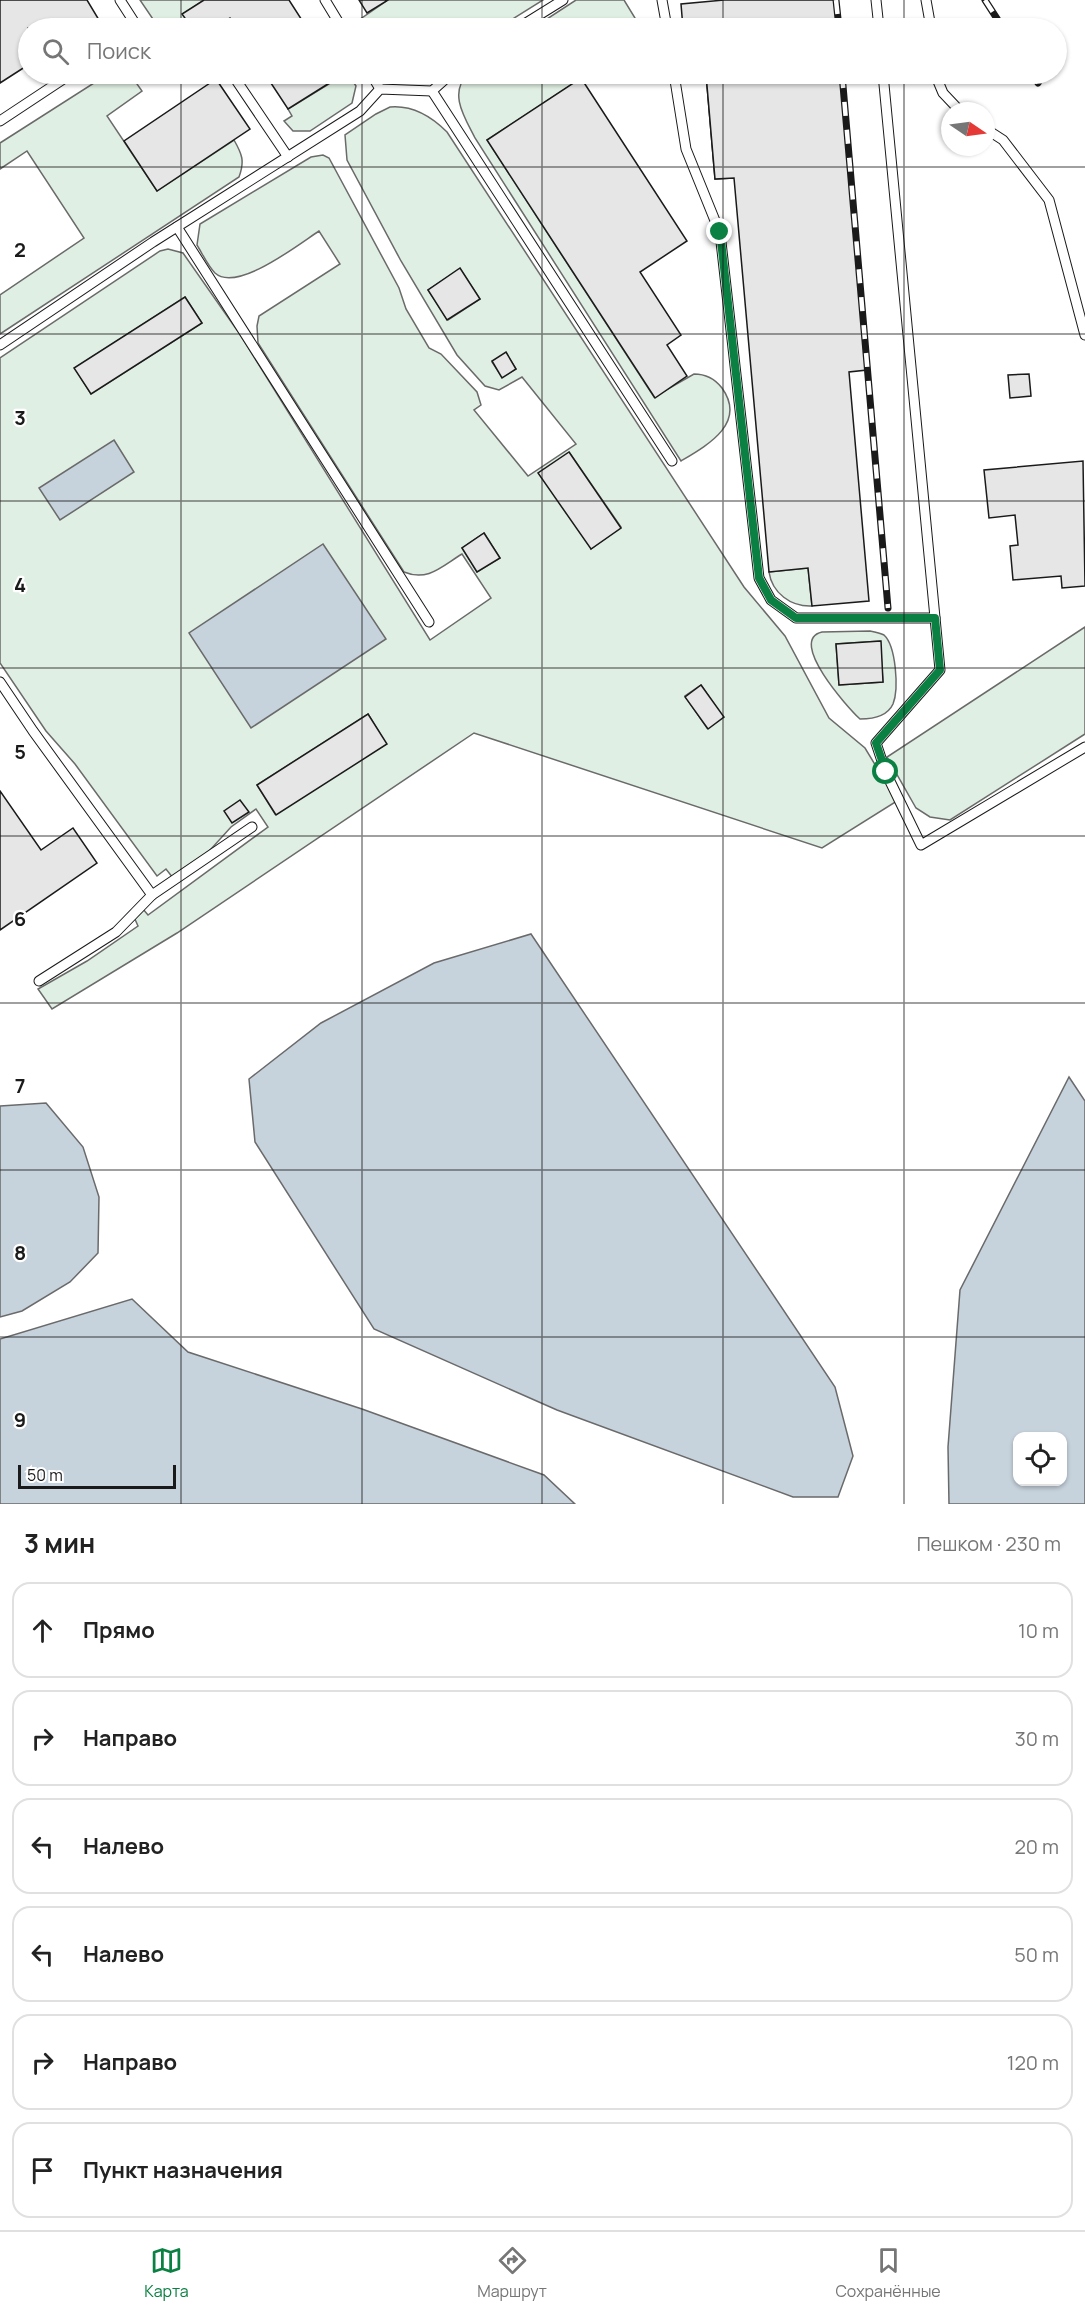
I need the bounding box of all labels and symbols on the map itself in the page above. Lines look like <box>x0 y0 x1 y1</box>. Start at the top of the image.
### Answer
north arrow <box>941 102 995 156</box>
route end <box>706 218 732 244</box>
text: 2 <box>14 236 26 263</box>
text: 3 <box>14 404 26 431</box>
text: 4 <box>14 571 26 598</box>
text: 5 <box>14 738 26 765</box>
route start <box>872 758 898 784</box>
text: 6 <box>14 905 26 932</box>
text: 7 <box>15 1072 25 1099</box>
text: 8 <box>14 1239 26 1266</box>
text: 9 <box>14 1406 26 1433</box>
scale bar <box>18 1462 176 1490</box>

